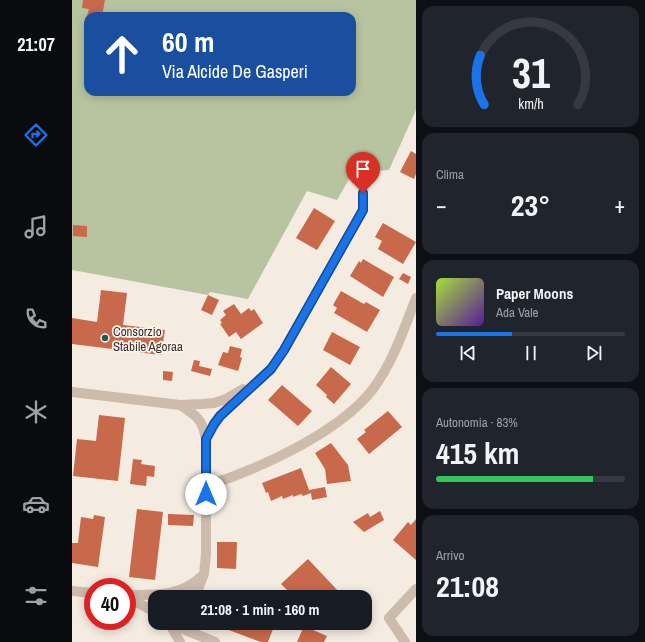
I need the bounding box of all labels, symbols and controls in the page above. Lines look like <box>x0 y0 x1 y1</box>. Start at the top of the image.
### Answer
text: 60 m <box>162 23 214 61</box>
icon: ahead <box>96 28 148 80</box>
text: 21:07 <box>17 32 55 57</box>
text: 31 <box>512 44 549 100</box>
text: Via Alcide De Gasperi <box>162 59 308 84</box>
text: km/h <box>518 93 543 112</box>
icon: directions <box>22 121 50 149</box>
pin <box>346 152 380 193</box>
icon: arrive <box>352 158 374 180</box>
text: Clima <box>436 166 464 183</box>
text: 23° <box>511 185 550 225</box>
text: − <box>436 190 447 220</box>
text: + <box>614 190 625 220</box>
icon: music <box>22 213 50 241</box>
text: Paper Moons <box>496 283 573 304</box>
text: Ada Vale <box>496 304 538 321</box>
icon: phone <box>22 305 50 333</box>
place label: Consorzio Stabile Agoraa <box>113 323 183 355</box>
marker: Consorzio Stabile Agoraa <box>100 333 110 343</box>
icon: previous <box>457 342 479 364</box>
icon: pause <box>520 342 542 364</box>
icon: next <box>583 342 605 364</box>
icon: climate <box>22 398 50 426</box>
text: Autonomia · 83% <box>436 414 518 431</box>
text: 415 km <box>436 433 519 473</box>
position arrow <box>185 473 227 515</box>
icon: car <box>22 490 50 518</box>
text: Arrivo <box>436 547 464 564</box>
text: 21:08 <box>436 566 499 606</box>
speed limit sign: 40 <box>84 578 136 630</box>
icon: filters <box>22 582 50 610</box>
text: 21:08 · 1 min · 160 m <box>201 599 319 620</box>

